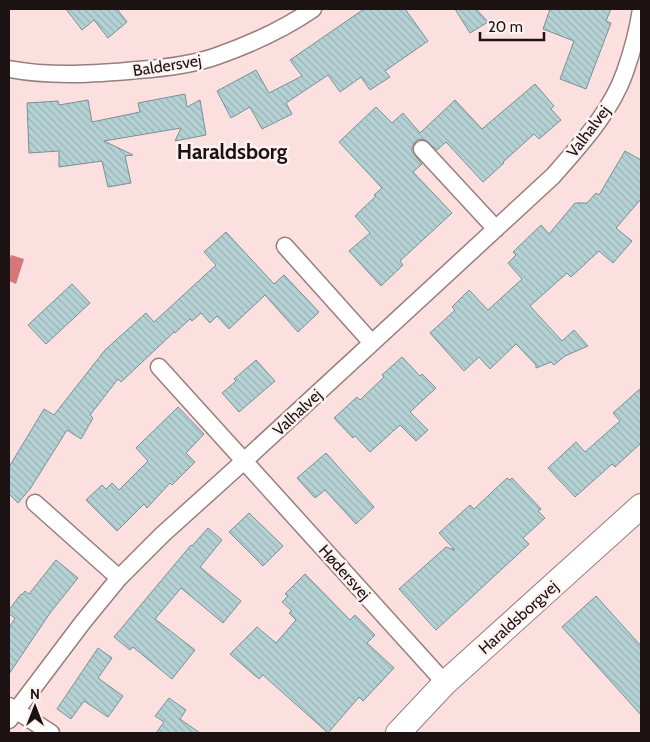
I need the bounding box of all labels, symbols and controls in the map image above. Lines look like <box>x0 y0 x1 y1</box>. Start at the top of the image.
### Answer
scale bar <box>480 10 544 42</box>
text: 20 m <box>488 18 523 36</box>
street label: Baldersvej <box>132 51 203 80</box>
street label: Valhalvej <box>563 102 614 161</box>
district label: Haraldsborg <box>177 139 288 164</box>
street label: Valhalvej <box>269 385 326 440</box>
street label: Hødersvej <box>315 541 374 604</box>
street label: Haraldsborgvej <box>475 577 562 658</box>
north arrow <box>10 682 60 732</box>
text: N <box>30 685 40 703</box>

